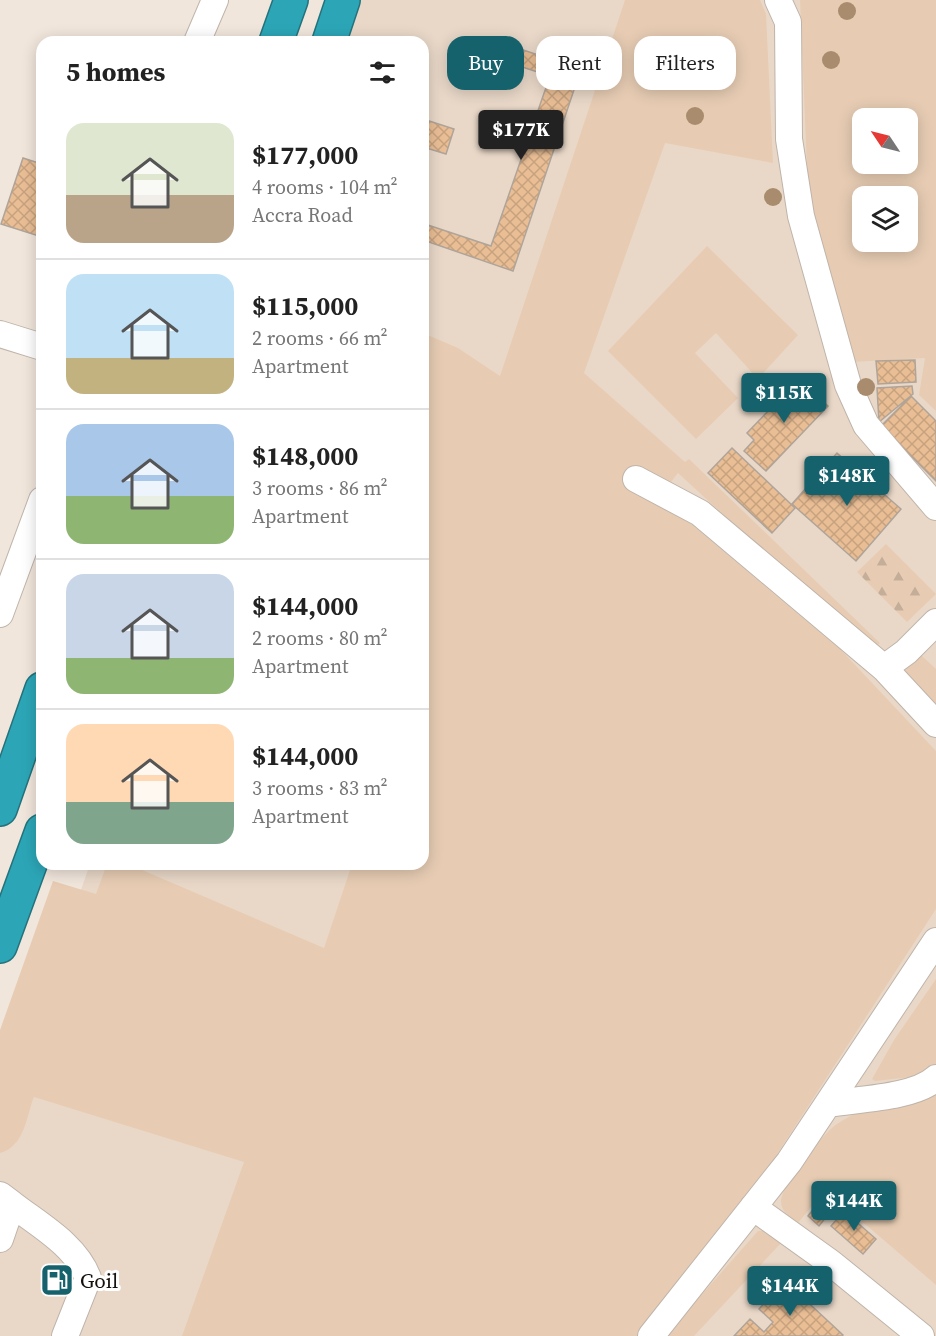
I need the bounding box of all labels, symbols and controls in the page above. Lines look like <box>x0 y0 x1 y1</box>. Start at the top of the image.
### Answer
chip: Buy <box>447 36 524 90</box>
chip: Rent <box>536 36 622 90</box>
chip: Filters <box>634 36 736 90</box>
text: 5 homes <box>66 54 165 90</box>
icon: filters <box>366 56 399 89</box>
north arrow <box>852 108 918 174</box>
map controls <box>852 108 918 252</box>
pin: $177K <box>479 110 563 161</box>
text: $177K <box>492 115 550 143</box>
text: $177,000 <box>252 137 358 173</box>
icon: home <box>114 147 186 219</box>
text: 4 rooms · 104 m² <box>252 173 398 201</box>
button: layers <box>852 186 918 252</box>
text: Accra Road <box>252 201 353 229</box>
text: $115,000 <box>252 288 358 324</box>
icon: home <box>114 298 186 370</box>
text: 2 rooms · 66 m² <box>252 324 388 352</box>
text: Apartment <box>252 352 349 380</box>
pin: $115K <box>742 373 826 424</box>
text: $115K <box>755 378 813 406</box>
text: $148,000 <box>252 438 358 474</box>
icon: home <box>114 448 186 520</box>
pin: $148K <box>805 456 889 507</box>
text: $148K <box>818 461 876 489</box>
text: 3 rooms · 86 m² <box>252 474 388 502</box>
text: Apartment <box>252 502 349 530</box>
text: $144,000 <box>252 588 358 624</box>
icon: home <box>114 598 186 670</box>
text: 2 rooms · 80 m² <box>252 624 388 652</box>
text: Apartment <box>252 652 349 680</box>
text: $144,000 <box>252 738 358 774</box>
icon: home <box>114 748 186 820</box>
text: 3 rooms · 83 m² <box>252 774 388 802</box>
text: Apartment <box>252 802 349 830</box>
pin: $144K <box>812 1181 896 1232</box>
text: $144K <box>825 1186 883 1214</box>
fuel station icon: Goil <box>39 1262 75 1298</box>
place label: Goil <box>80 1266 118 1295</box>
pin: $144K <box>748 1266 832 1317</box>
text: $144K <box>761 1271 819 1299</box>

